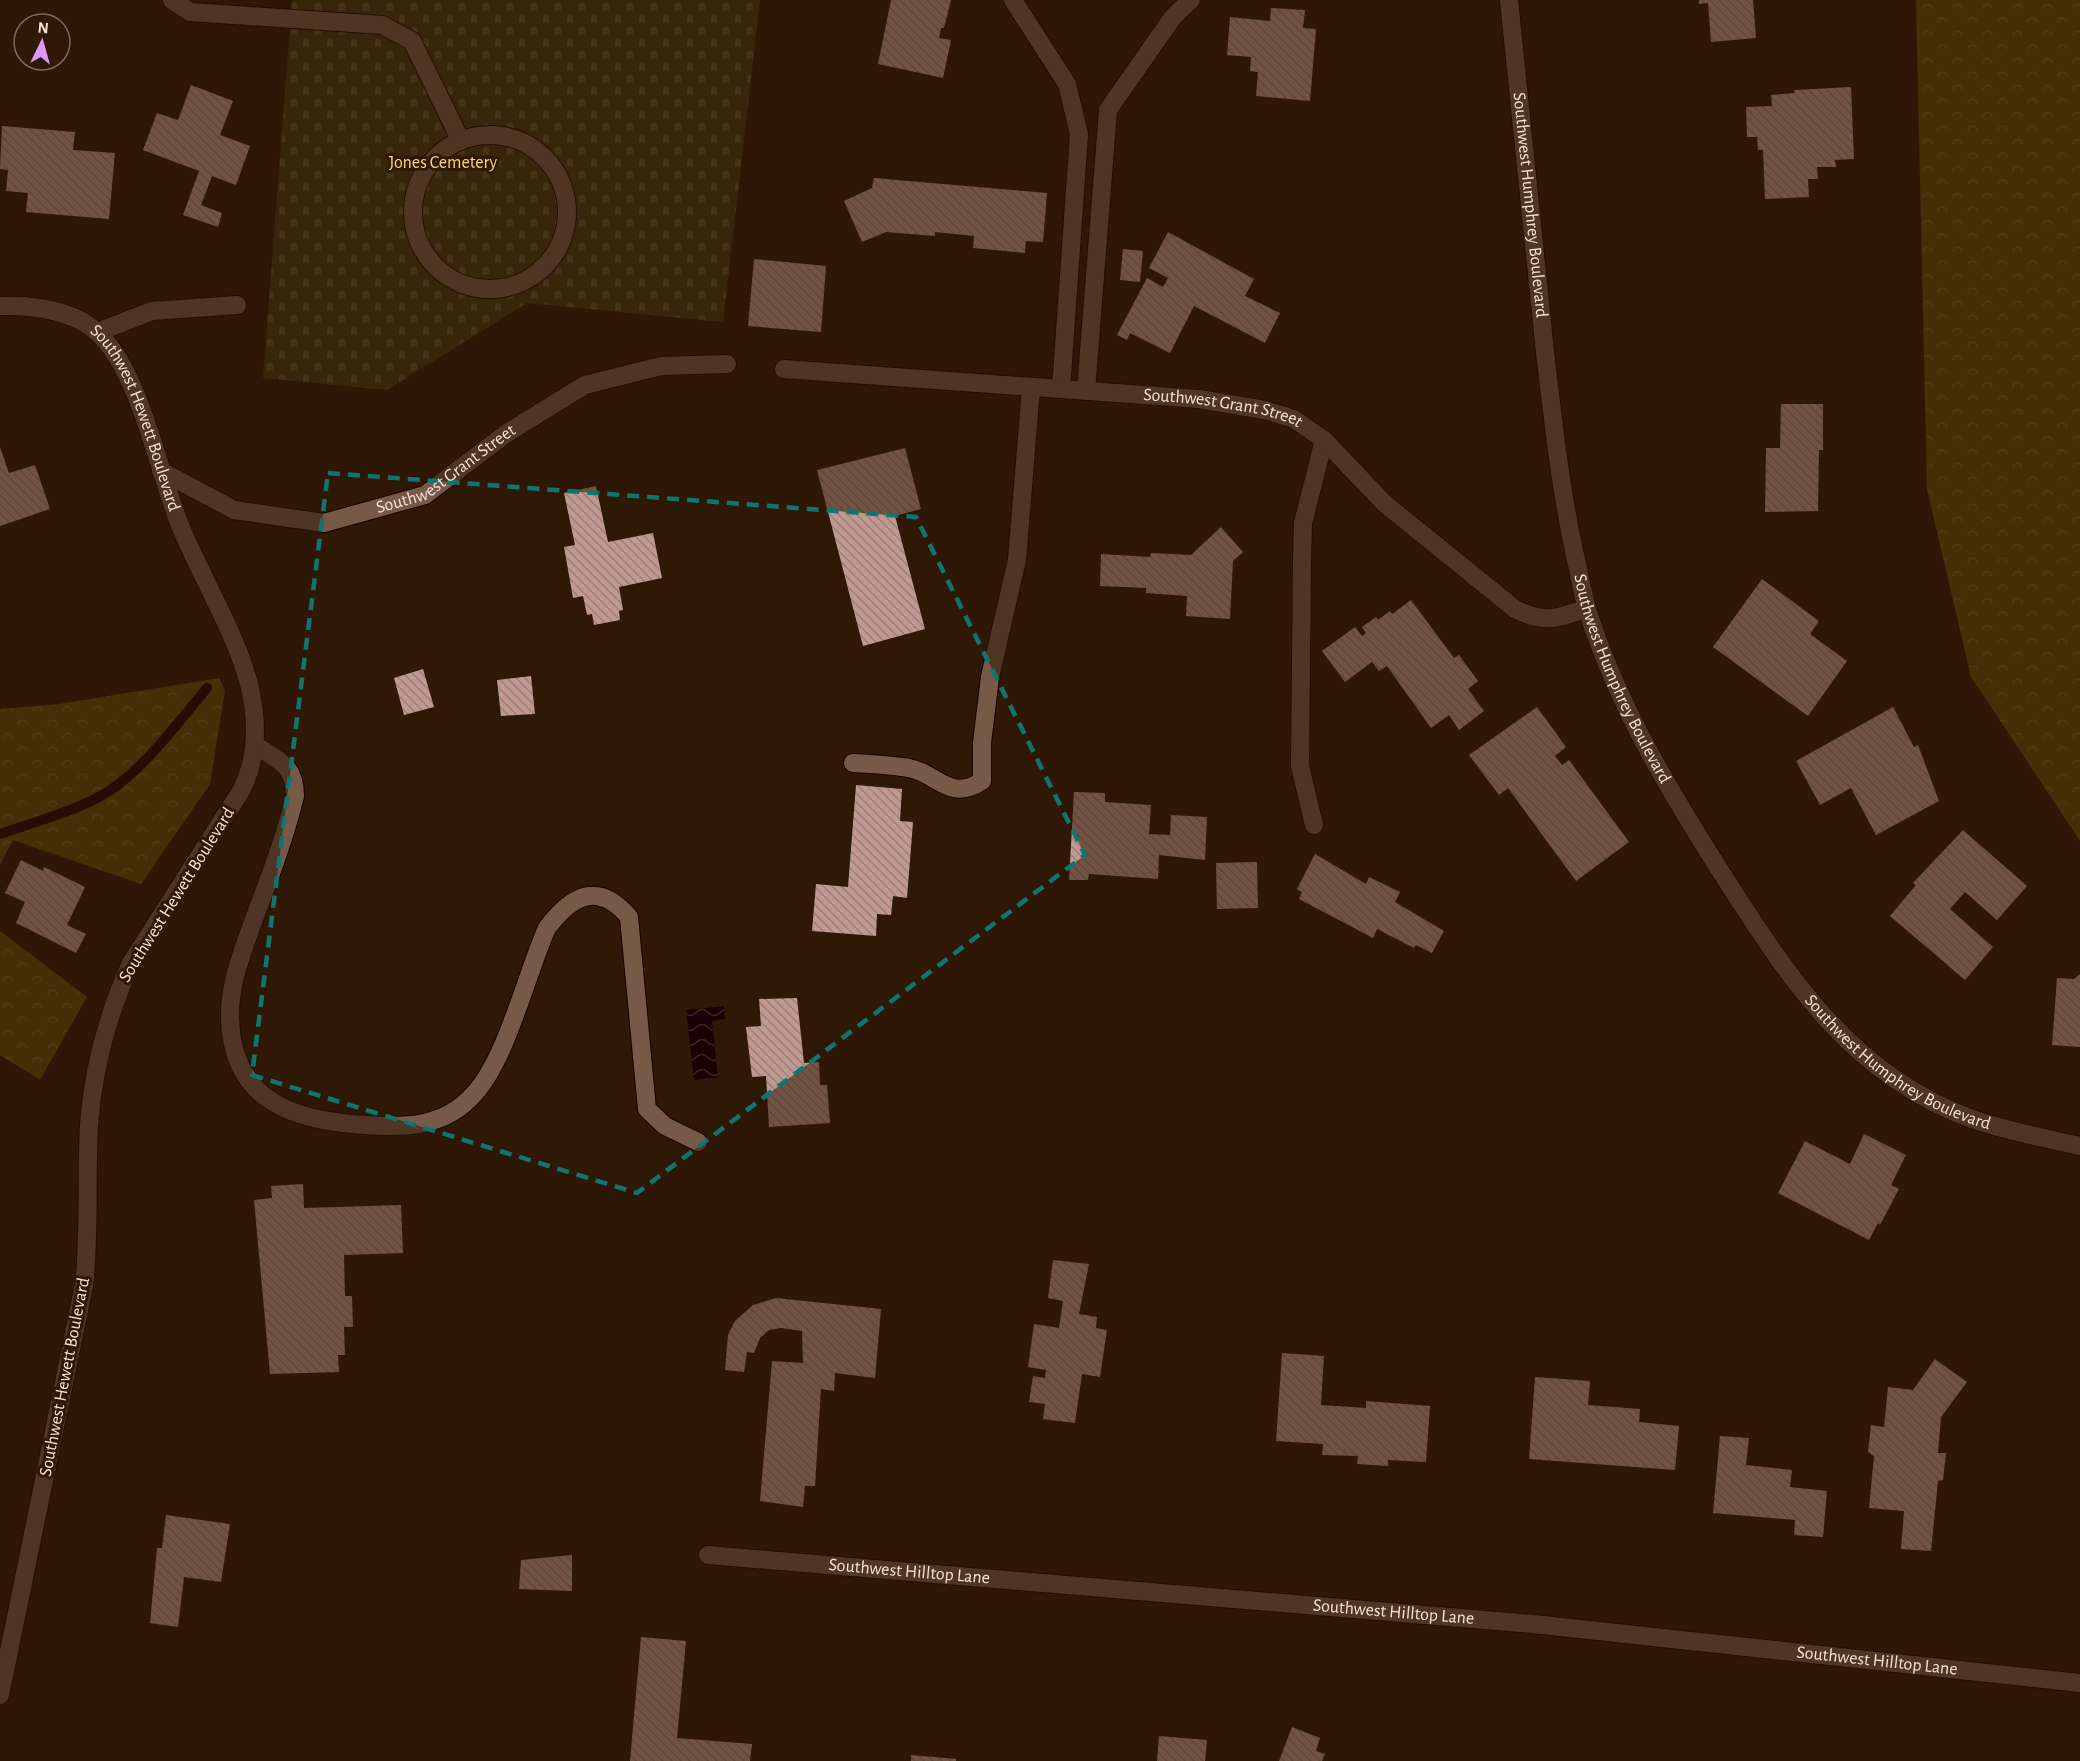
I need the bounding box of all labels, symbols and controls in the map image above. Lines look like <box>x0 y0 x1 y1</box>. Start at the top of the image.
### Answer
north arrow <box>12 12 72 72</box>
text: N <box>37 20 49 37</box>
street label: Southwest Humphrey Boulevard <box>1510 91 1550 318</box>
park label: Jones Cemetery <box>389 154 498 172</box>
street label: Southwest Hewett Boulevard <box>87 321 183 514</box>
street label: Southwest Grant Street <box>1143 386 1306 431</box>
street label: Southwest Grant Street <box>374 421 519 517</box>
street label: Southwest Humphrey Boulevard <box>1570 573 1674 787</box>
street label: Southwest Hewett Boulevard <box>116 804 238 986</box>
street label: Southwest Humphrey Boulevard <box>1801 991 1993 1133</box>
street label: Southwest Hewett Boulevard <box>37 1276 93 1478</box>
street label: Southwest Hilltop Lane <box>828 1556 991 1588</box>
street label: Southwest Hilltop Lane <box>1312 1597 1475 1628</box>
street label: Southwest Hilltop Lane <box>1796 1643 1959 1679</box>

